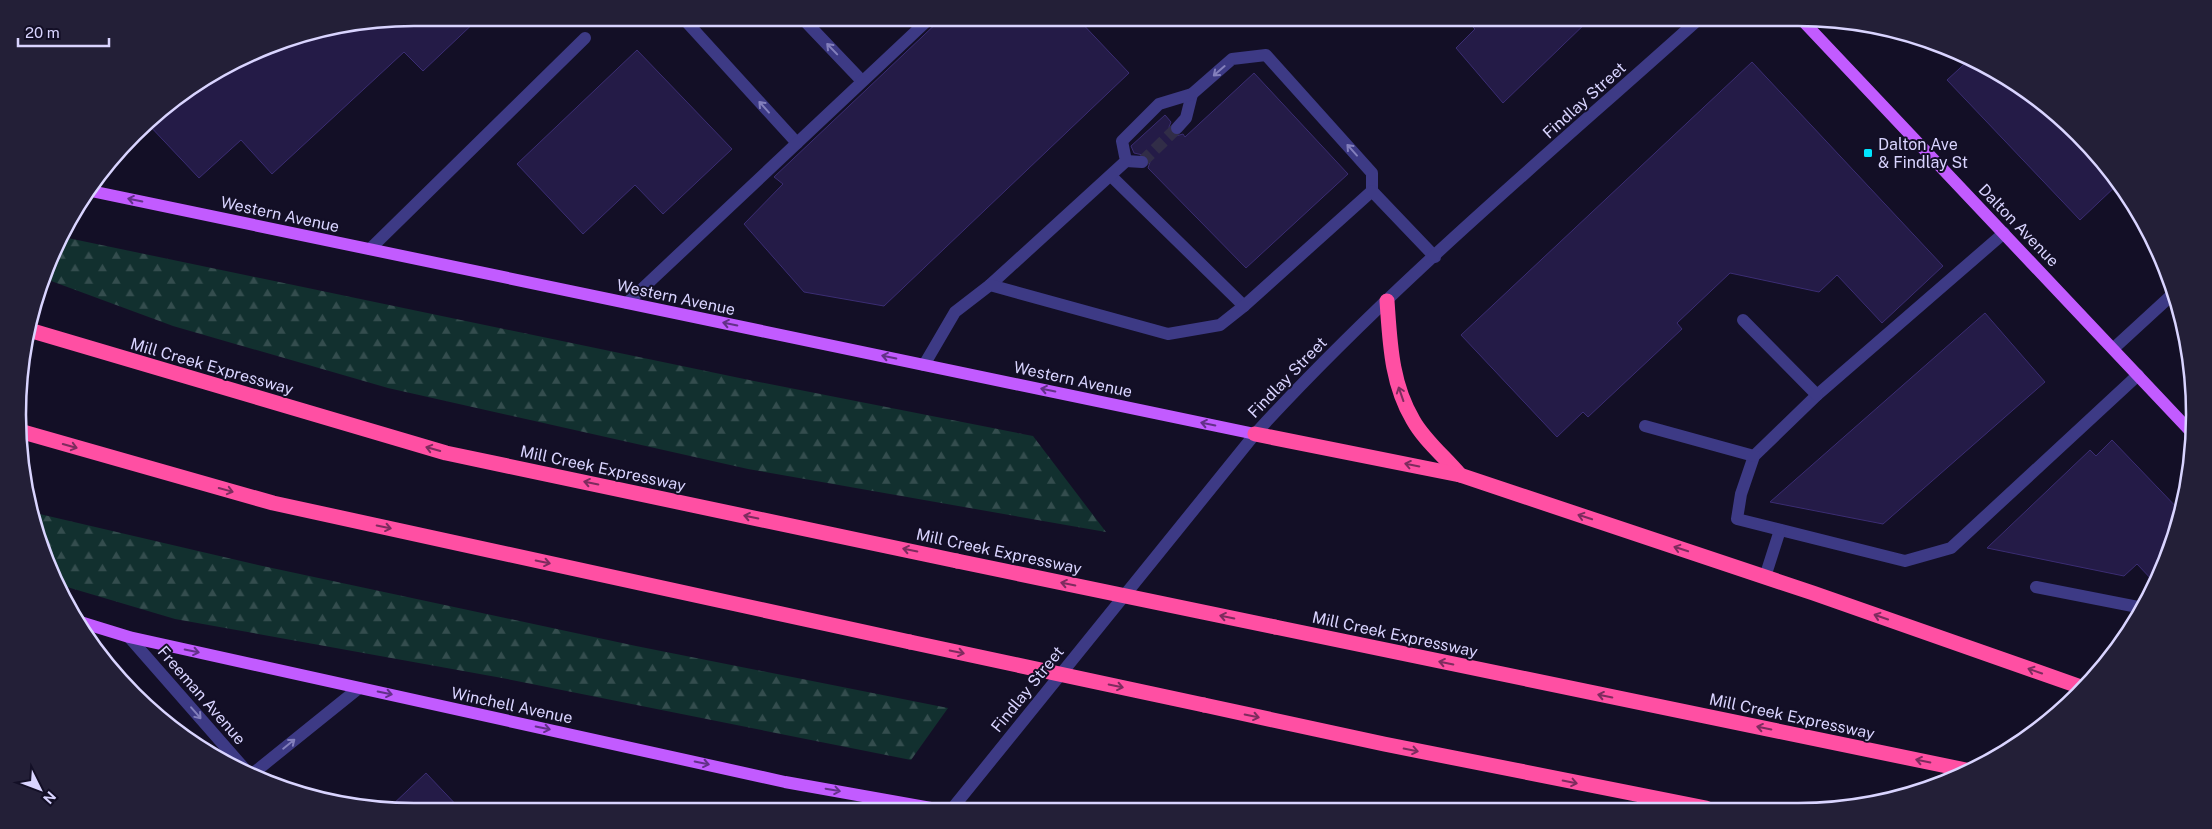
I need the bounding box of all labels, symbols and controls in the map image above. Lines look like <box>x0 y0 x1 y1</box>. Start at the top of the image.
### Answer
scale bar <box>18 15 109 47</box>
text: 20 m <box>25 24 60 41</box>
one-way arrow <box>826 43 838 56</box>
street label: Findlay Street <box>1539 58 1630 143</box>
one-way arrow <box>1212 65 1225 76</box>
one-way arrow <box>759 100 770 113</box>
place label: Dalton Ave & Findlay St <box>1878 135 1968 172</box>
one-way arrow <box>1346 143 1357 156</box>
marker: Dalton Ave & Findlay St <box>1862 147 1874 159</box>
street label: Dalton Avenue <box>1975 180 2063 271</box>
street label: Western Avenue <box>219 193 341 236</box>
one-way arrow <box>127 195 143 204</box>
street label: Western Avenue <box>615 276 737 319</box>
one-way arrow <box>723 319 739 329</box>
street label: Findlay Street <box>1244 333 1331 422</box>
street label: Mill Creek Expressway <box>128 334 296 399</box>
one-way arrow <box>882 352 898 362</box>
street label: Western Avenue <box>1012 358 1134 401</box>
one-way arrow <box>1041 385 1057 395</box>
one-way arrow <box>1396 386 1405 402</box>
one-way arrow <box>1200 418 1216 428</box>
one-way arrow <box>62 441 78 451</box>
street label: Mill Creek Expressway <box>518 442 688 495</box>
one-way arrow <box>425 444 441 453</box>
one-way arrow <box>1404 460 1420 470</box>
one-way arrow <box>584 478 600 488</box>
one-way arrow <box>218 485 234 495</box>
one-way arrow <box>743 512 759 521</box>
one-way arrow <box>1577 512 1593 521</box>
one-way arrow <box>376 523 392 532</box>
street label: Mill Creek Expressway <box>914 525 1084 578</box>
one-way arrow <box>1674 544 1689 553</box>
one-way arrow <box>902 545 918 555</box>
one-way arrow <box>535 557 551 567</box>
one-way arrow <box>1060 579 1076 588</box>
street label: Mill Creek Expressway <box>1310 608 1480 661</box>
one-way arrow <box>1220 612 1236 621</box>
one-way arrow <box>1874 612 1890 621</box>
street label: Freeman Avenue <box>154 642 250 749</box>
street label: Findlay Street <box>987 643 1068 736</box>
one-way arrow <box>183 647 199 656</box>
one-way arrow <box>949 648 965 657</box>
one-way arrow <box>1438 657 1454 667</box>
one-way arrow <box>2027 666 2043 675</box>
one-way arrow <box>1108 682 1124 691</box>
street label: Winchell Avenue <box>449 683 574 728</box>
one-way arrow <box>376 689 392 698</box>
one-way arrow <box>1597 690 1613 700</box>
street label: Mill Creek Expressway <box>1707 690 1877 743</box>
one-way arrow <box>190 706 202 719</box>
one-way arrow <box>1244 712 1260 721</box>
one-way arrow <box>1757 723 1773 733</box>
one-way arrow <box>535 724 551 733</box>
one-way arrow <box>282 739 295 750</box>
one-way arrow <box>1403 746 1419 755</box>
one-way arrow <box>1916 756 1932 766</box>
one-way arrow <box>694 759 710 769</box>
north arrow <box>15 764 65 814</box>
one-way arrow <box>1562 777 1578 787</box>
one-way arrow <box>824 786 840 796</box>
text: N <box>40 788 59 807</box>

